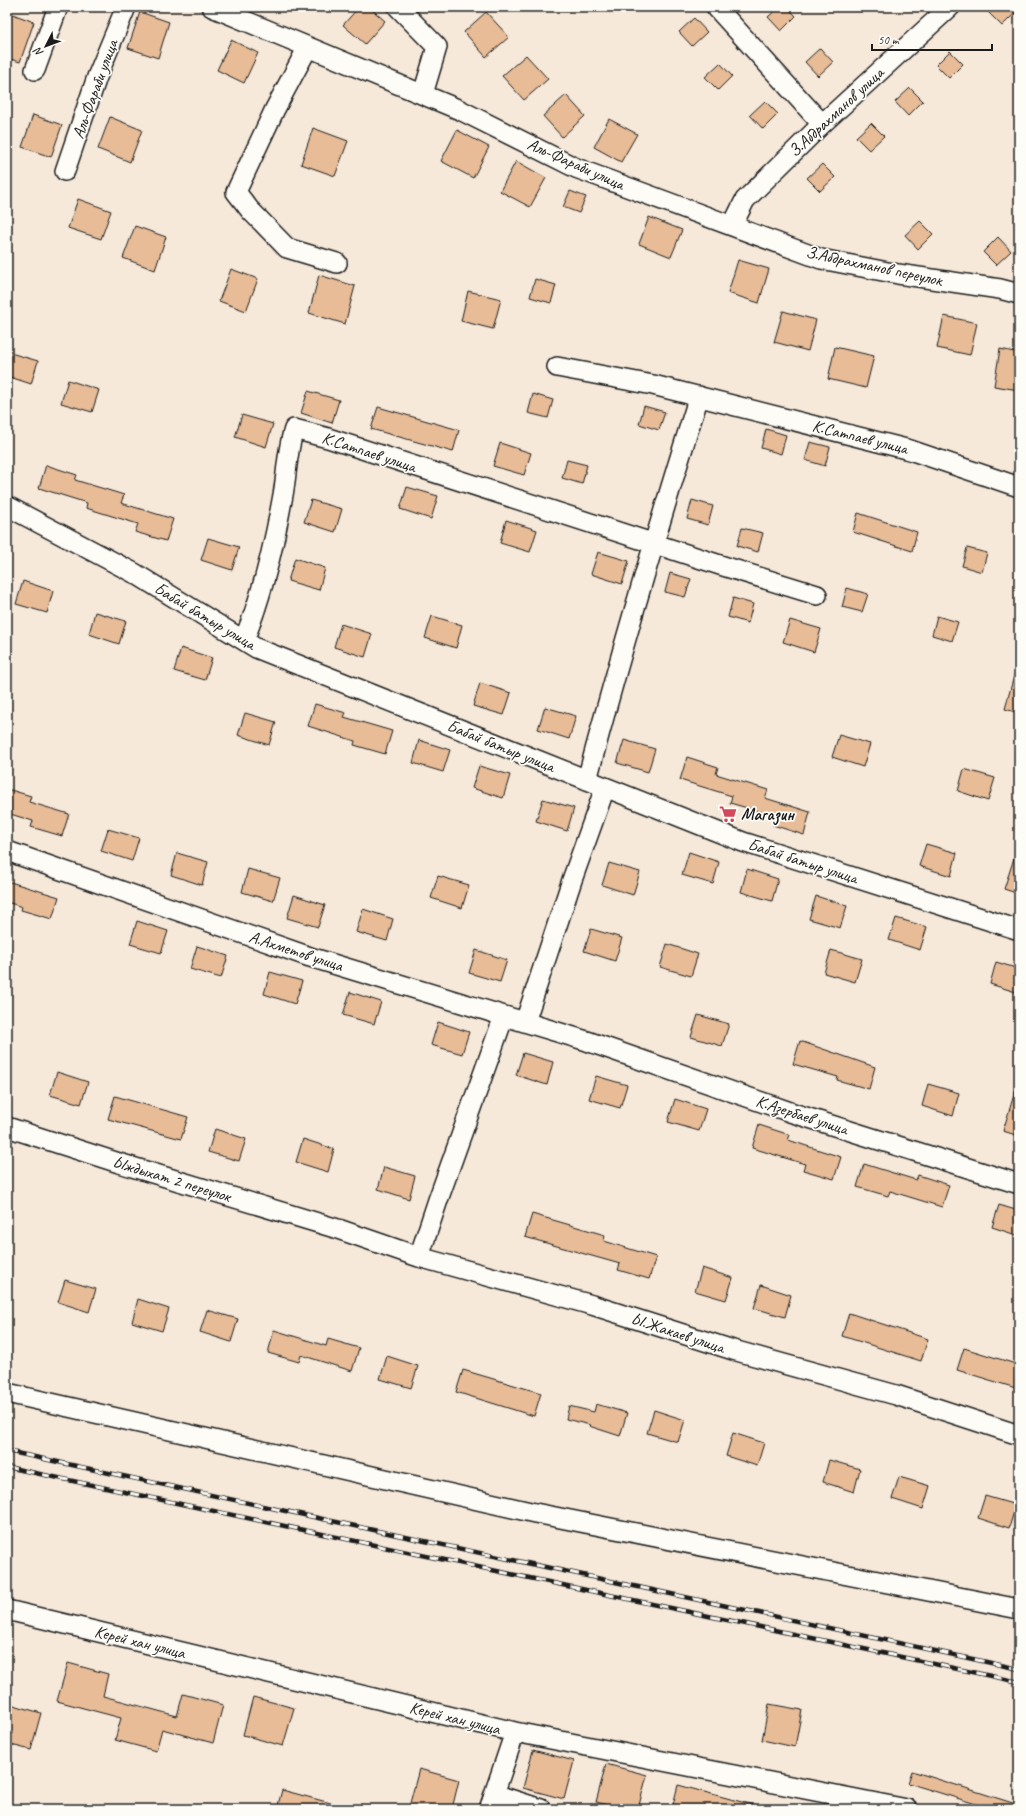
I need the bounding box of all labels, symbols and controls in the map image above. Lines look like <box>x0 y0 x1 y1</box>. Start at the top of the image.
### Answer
north arrow <box>26 26 66 66</box>
scale bar <box>872 26 992 52</box>
text: 50 m <box>878 32 900 48</box>
street label: Аль-Фараби улица <box>67 35 123 141</box>
text: N <box>30 44 46 60</box>
street label: З.Абдрахманов улица <box>784 61 889 161</box>
street label: Аль-Фараби улица <box>524 133 630 196</box>
street label: З.Абдрахманов переулок <box>804 241 946 291</box>
street label: К.Сатпаев улица <box>810 415 912 459</box>
street label: К.Сатпаев улица <box>319 427 421 478</box>
street label: Бабай батыр улица <box>151 578 261 655</box>
street label: Бабай батыр улица <box>444 715 560 778</box>
supermarket icon: Магазин <box>718 804 738 824</box>
place label: Магазин <box>741 804 795 826</box>
street label: Бабай батыр улица <box>746 833 862 889</box>
street label: А.Ахметов улица <box>246 926 347 976</box>
street label: К.Азербаев улица <box>753 1090 853 1141</box>
street label: Ыждыхат 2 переулок <box>111 1151 235 1207</box>
street label: Ы.Жакаев улица <box>629 1308 729 1359</box>
street label: Керей хан улица <box>93 1621 189 1664</box>
street label: Керей хан улица <box>408 1697 504 1740</box>

